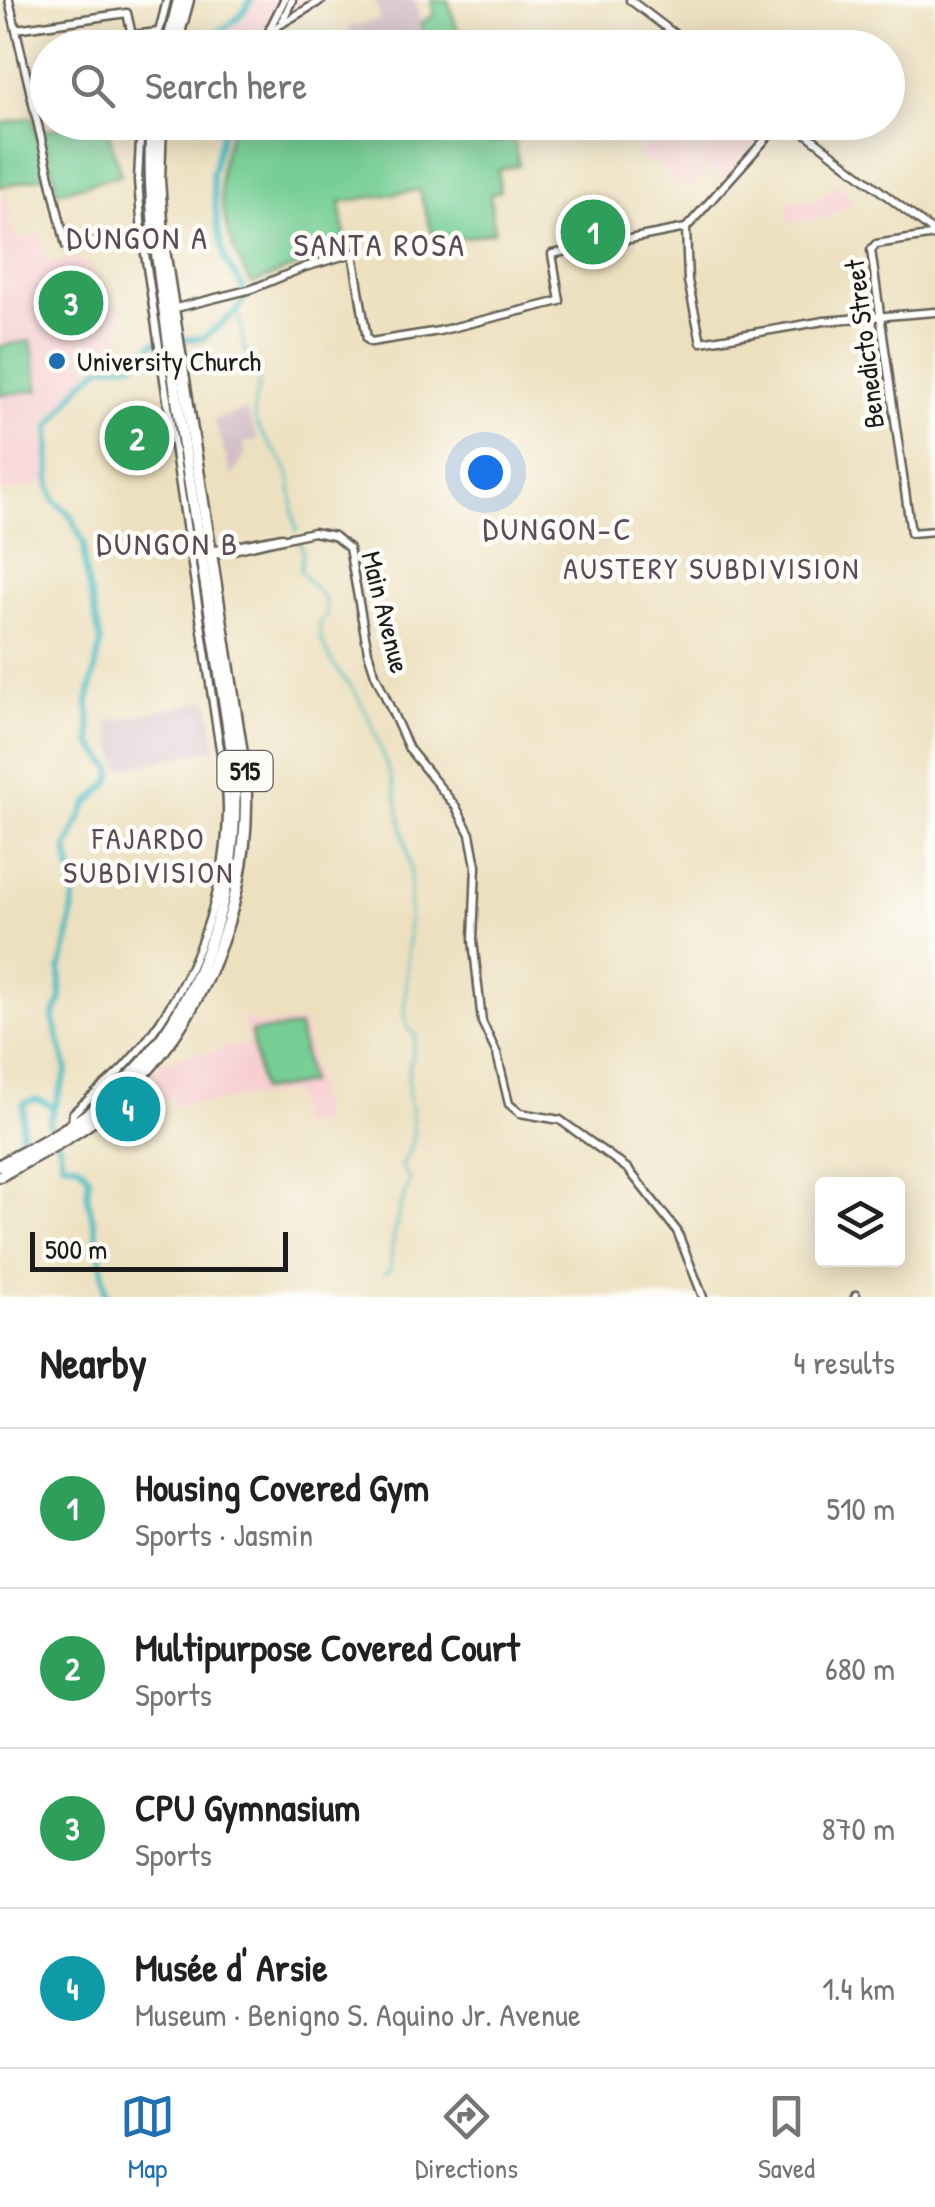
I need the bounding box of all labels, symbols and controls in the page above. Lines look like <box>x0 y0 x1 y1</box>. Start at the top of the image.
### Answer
search box <box>30 30 905 140</box>
icon: search <box>65 58 120 113</box>
text: Search here <box>145 59 307 111</box>
pin: 1 <box>560 194 626 270</box>
district label: DUNGON A <box>67 216 209 259</box>
district label: SANTA ROSA <box>294 223 466 266</box>
street label: Benedicto Street <box>835 257 893 431</box>
pin: 3 <box>38 266 104 340</box>
place label: University Church <box>77 342 261 380</box>
marker: University Church <box>46 350 68 372</box>
pin: 2 <box>104 400 170 476</box>
your location <box>460 447 511 498</box>
district label: DUNGON-C <box>483 507 633 550</box>
district label: DUNGON B <box>96 522 240 565</box>
street label: Main Avenue <box>353 547 419 677</box>
district label: AUSTERY SUBDIVISION <box>563 548 861 588</box>
road number: 515 <box>218 751 272 791</box>
district label: FAJARDO SUBDIVISION <box>63 818 235 892</box>
pin: 4 <box>96 1072 160 1146</box>
map controls <box>815 1177 905 1267</box>
button: layers <box>815 1177 905 1267</box>
scale bar <box>30 1227 288 1272</box>
text: 500 m <box>45 1230 107 1268</box>
text: Nearby <box>40 1334 147 1391</box>
text: 4 results <box>794 1341 895 1384</box>
text: Housing Covered Gym <box>135 1461 429 1513</box>
text: 1 <box>67 1487 78 1530</box>
text: 510 m <box>826 1487 895 1530</box>
text: Sports · Jasmin <box>135 1513 313 1556</box>
text: Multipurpose Covered Court <box>135 1621 520 1673</box>
text: 2 <box>65 1647 80 1690</box>
text: 680 m <box>825 1647 895 1690</box>
text: Sports <box>135 1673 212 1716</box>
text: CPU Gymnasium <box>135 1781 360 1833</box>
text: 3 <box>65 1807 80 1850</box>
text: 870 m <box>822 1807 895 1850</box>
text: Sports <box>135 1833 212 1876</box>
text: Musée d' Arsie <box>135 1941 328 1993</box>
text: 4 <box>66 1967 79 2010</box>
text: 1.4 km <box>822 1967 895 2010</box>
text: Museum · Benigno S. Aquino Jr. Avenue <box>135 1993 581 2036</box>
tab: Map <box>120 2089 175 2187</box>
tab: Directions <box>415 2089 518 2187</box>
tab: Saved <box>758 2089 815 2187</box>

